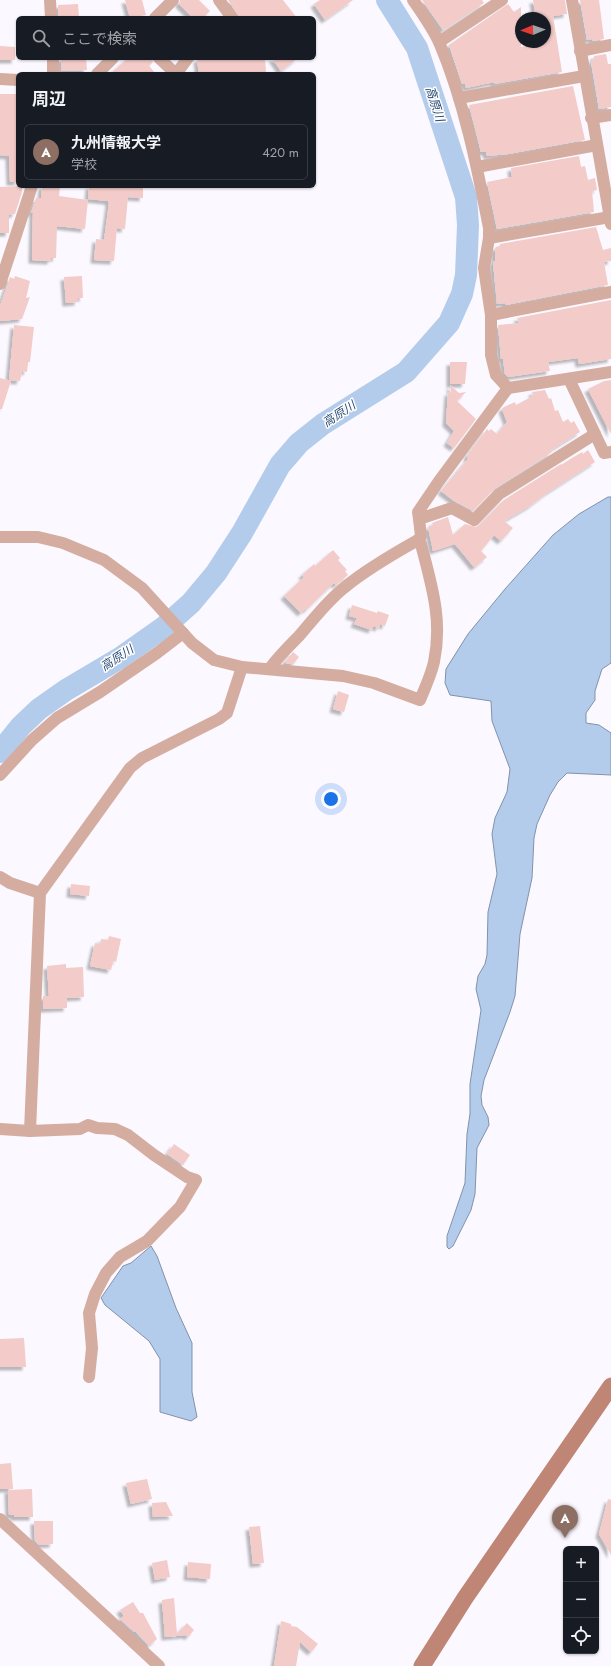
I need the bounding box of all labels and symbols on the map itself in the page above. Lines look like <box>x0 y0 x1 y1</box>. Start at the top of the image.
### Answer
north arrow <box>515 12 551 48</box>
water label: 高原川 <box>421 84 450 126</box>
water label: 高原川 <box>319 396 361 431</box>
water label: 高原川 <box>97 640 139 675</box>
your location <box>321 789 341 809</box>
pin: A <box>552 1505 578 1538</box>

